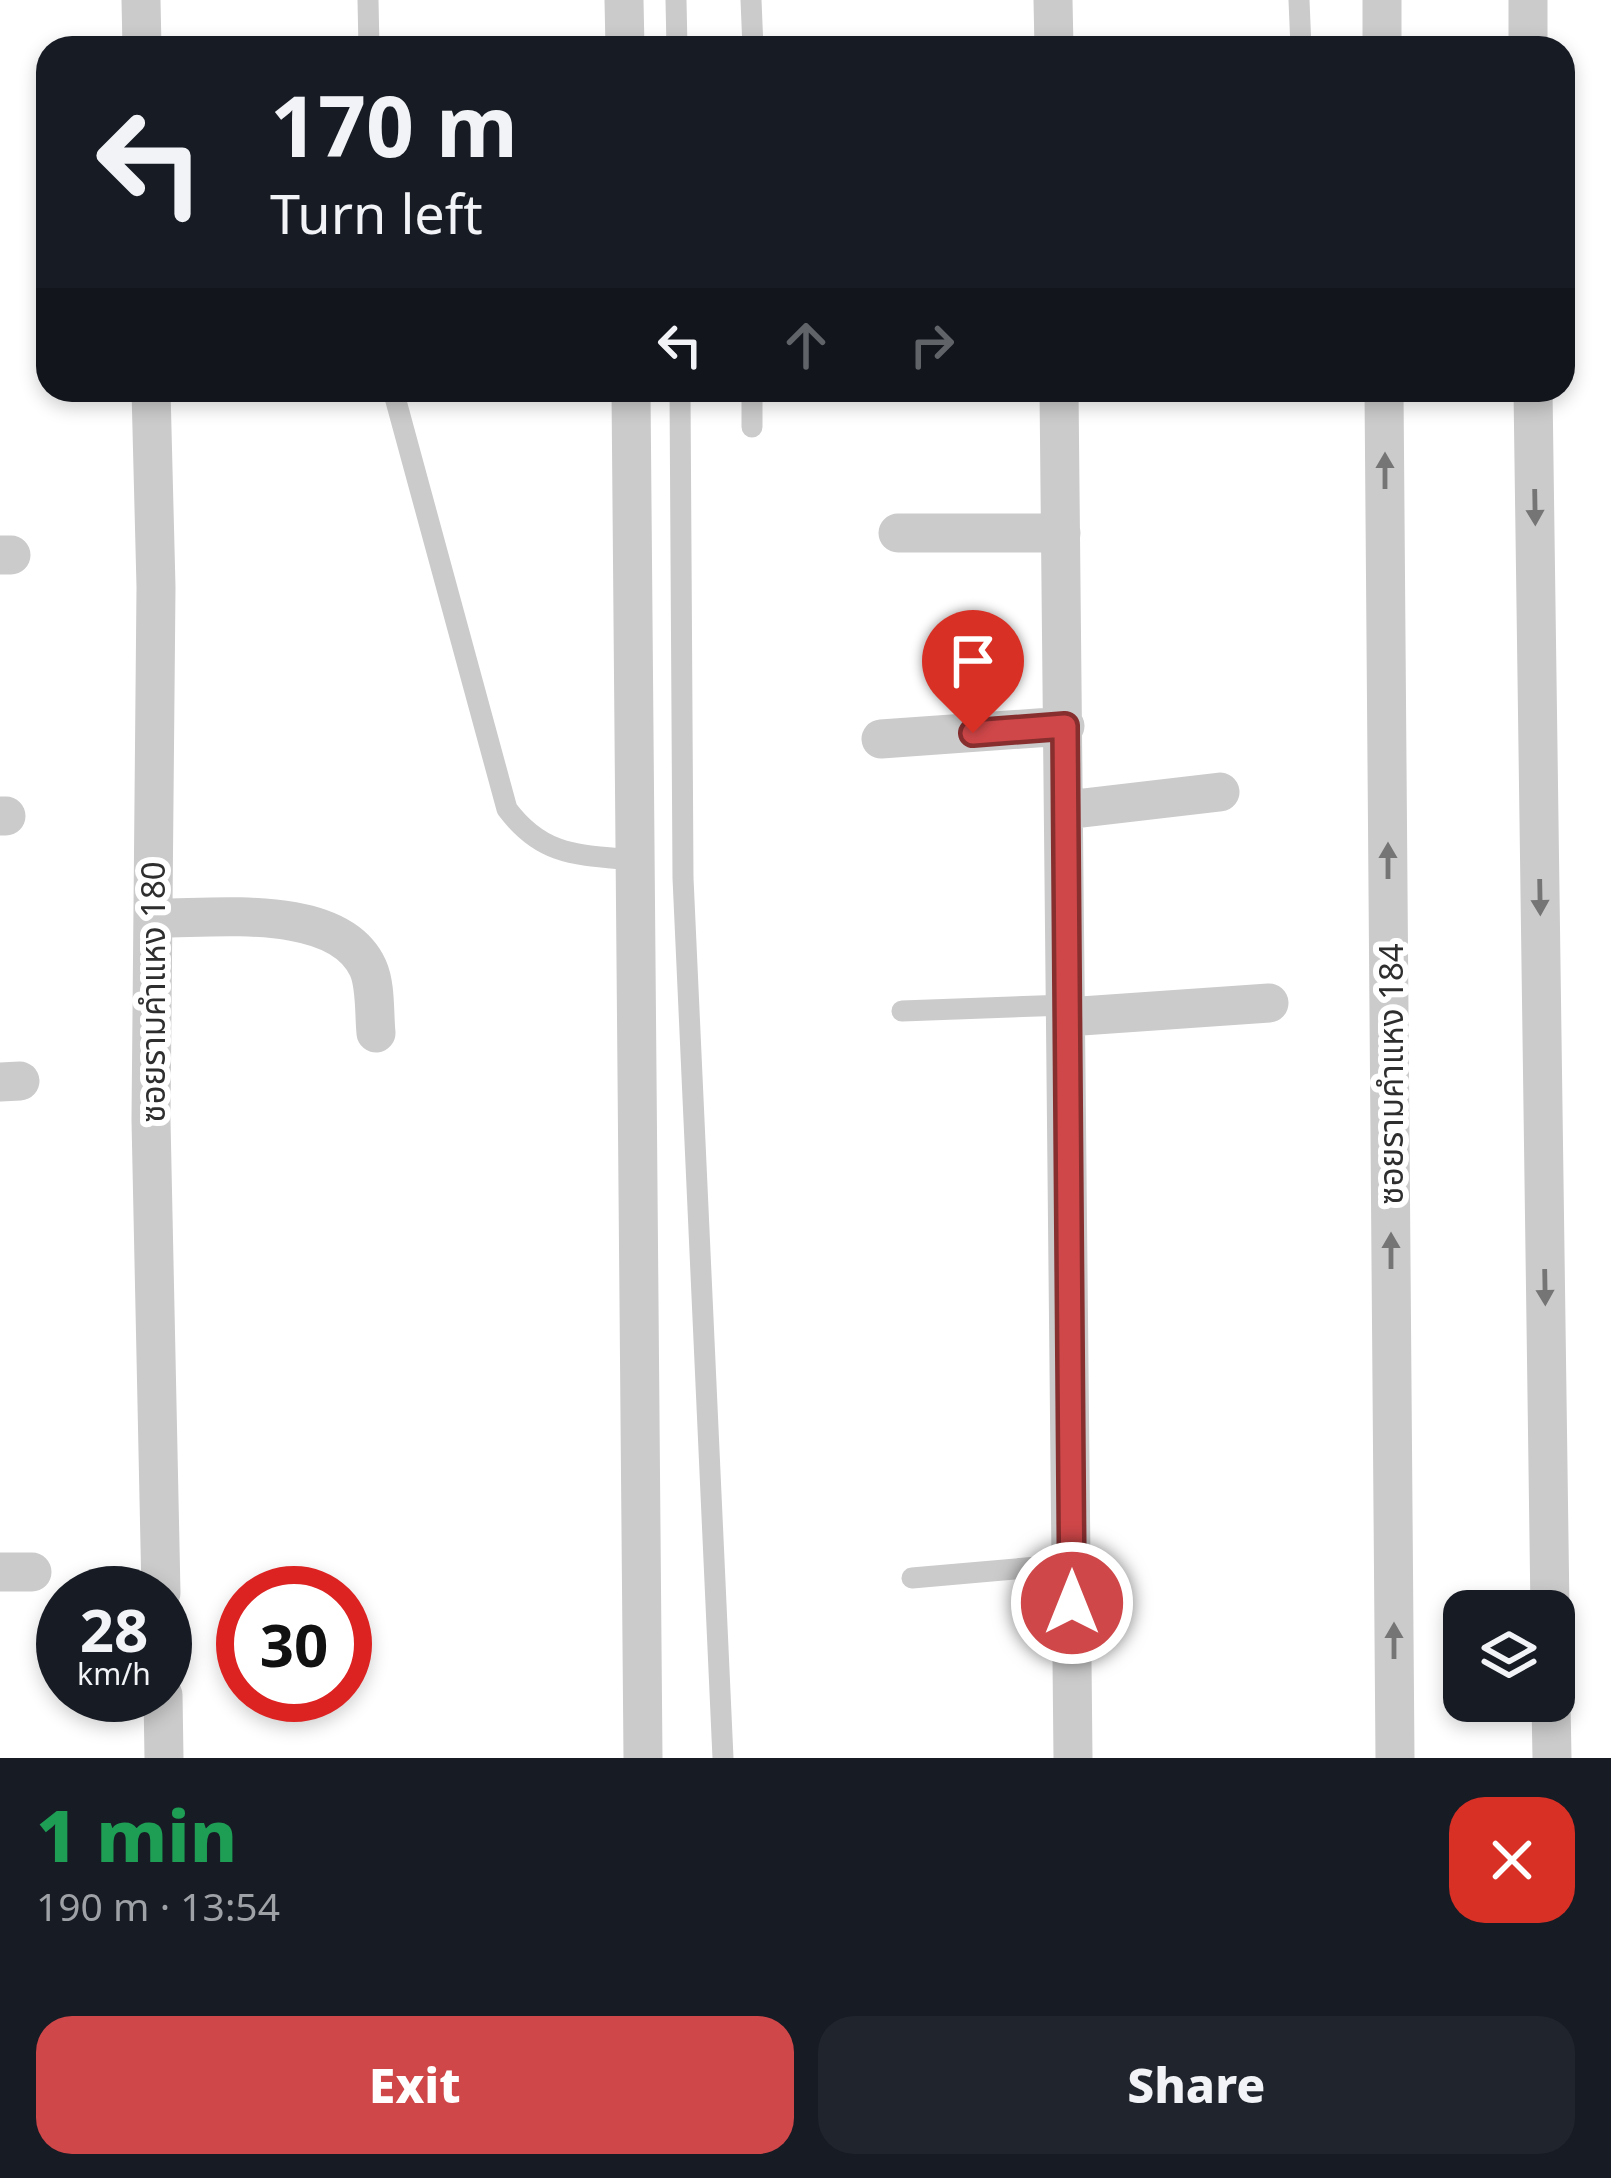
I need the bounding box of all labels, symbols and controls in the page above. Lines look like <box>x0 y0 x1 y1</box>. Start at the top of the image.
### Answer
text: 170 m <box>270 67 518 182</box>
icon: left <box>72 84 228 240</box>
text: Turn left <box>270 176 483 250</box>
icon: left <box>647 312 713 378</box>
icon: ahead <box>773 312 839 378</box>
icon: right <box>899 312 965 378</box>
one-way arrow <box>1375 451 1395 489</box>
one-way arrow <box>1525 489 1544 527</box>
pin <box>922 610 1024 733</box>
icon: arrive <box>940 628 1006 694</box>
one-way arrow <box>1379 841 1398 879</box>
street label: ซอยรามคำแหง 180 <box>130 861 175 1123</box>
one-way arrow <box>1530 879 1550 917</box>
street label: ซอยรามคำแหง 184 <box>1368 943 1413 1205</box>
one-way arrow <box>1382 1231 1401 1269</box>
one-way arrow <box>1536 1269 1555 1307</box>
position arrow <box>1009 1540 1135 1666</box>
speed limit sign: 30 <box>216 1566 372 1722</box>
text: 28 <box>80 1588 148 1670</box>
map controls <box>1443 1590 1575 1722</box>
button: layers <box>1443 1590 1575 1722</box>
one-way arrow <box>1384 1621 1404 1659</box>
text: km/h <box>77 1653 151 1694</box>
text: 1 min <box>36 1785 237 1883</box>
button: close <box>1449 1797 1575 1923</box>
text: 190 m · 13:54 <box>36 1879 280 1932</box>
button: Exit <box>36 2016 794 2154</box>
button: Share <box>818 2016 1575 2154</box>

